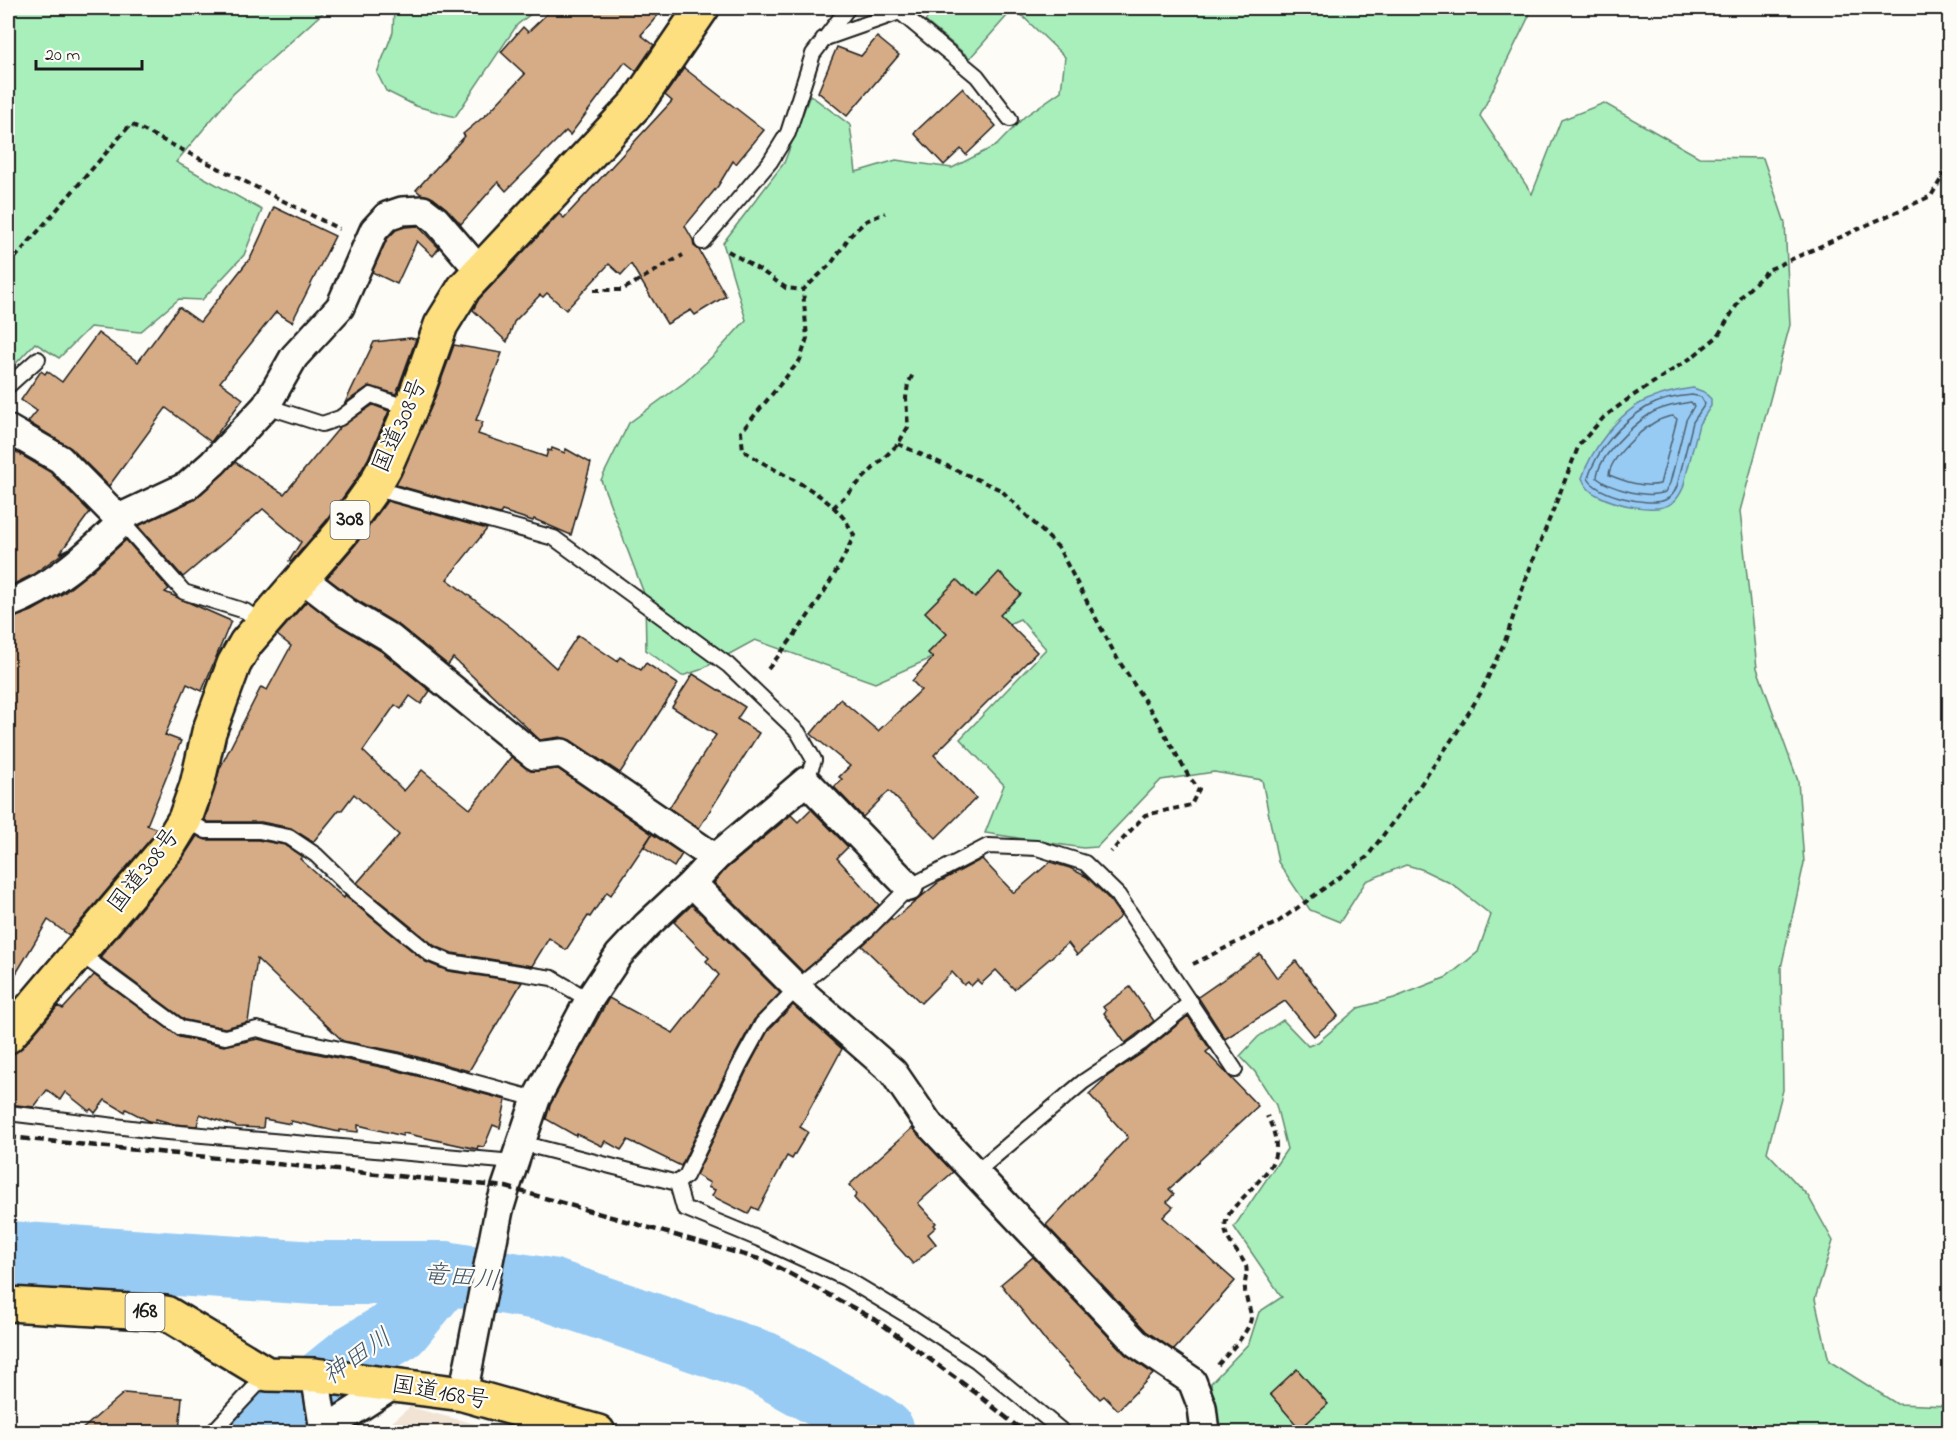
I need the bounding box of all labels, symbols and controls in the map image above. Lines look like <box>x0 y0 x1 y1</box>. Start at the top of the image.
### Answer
scale bar <box>36 33 142 71</box>
text: 20 m <box>45 43 80 69</box>
street label: 国道308号 <box>364 373 438 479</box>
road number: 308 <box>330 501 370 539</box>
street label: 国道308号 <box>100 820 190 922</box>
water label: 竜田川 <box>420 1256 502 1302</box>
road number: 168 <box>126 1293 164 1331</box>
water label: 神田川 <box>315 1320 401 1396</box>
street label: 国道168号 <box>388 1368 492 1420</box>

